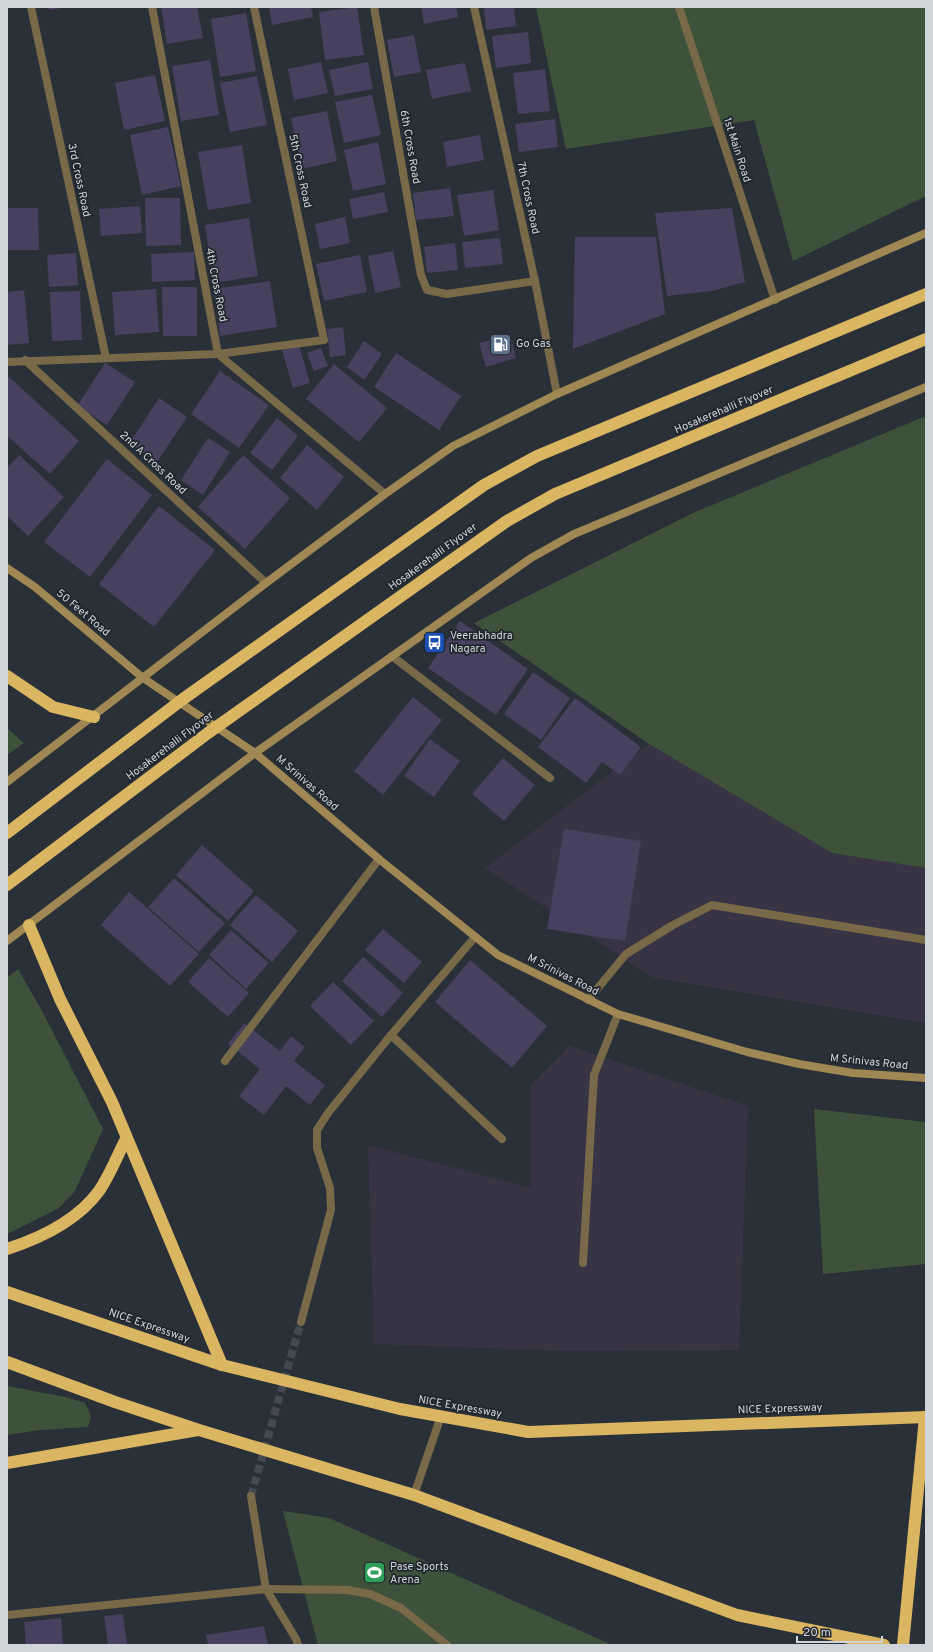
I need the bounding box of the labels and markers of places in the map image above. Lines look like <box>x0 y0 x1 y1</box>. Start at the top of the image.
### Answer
fuel station icon: Go Gas <box>488 331 514 357</box>
place label: Go Gas <box>516 337 551 351</box>
bus stop icon: Veerabhadra Nagara <box>421 629 447 655</box>
place label: Veerabhadra Nagara <box>450 629 513 656</box>
sports icon: Pase Sports Arena <box>361 1560 387 1586</box>
place label: Pase Sports Arena <box>390 1560 449 1587</box>

